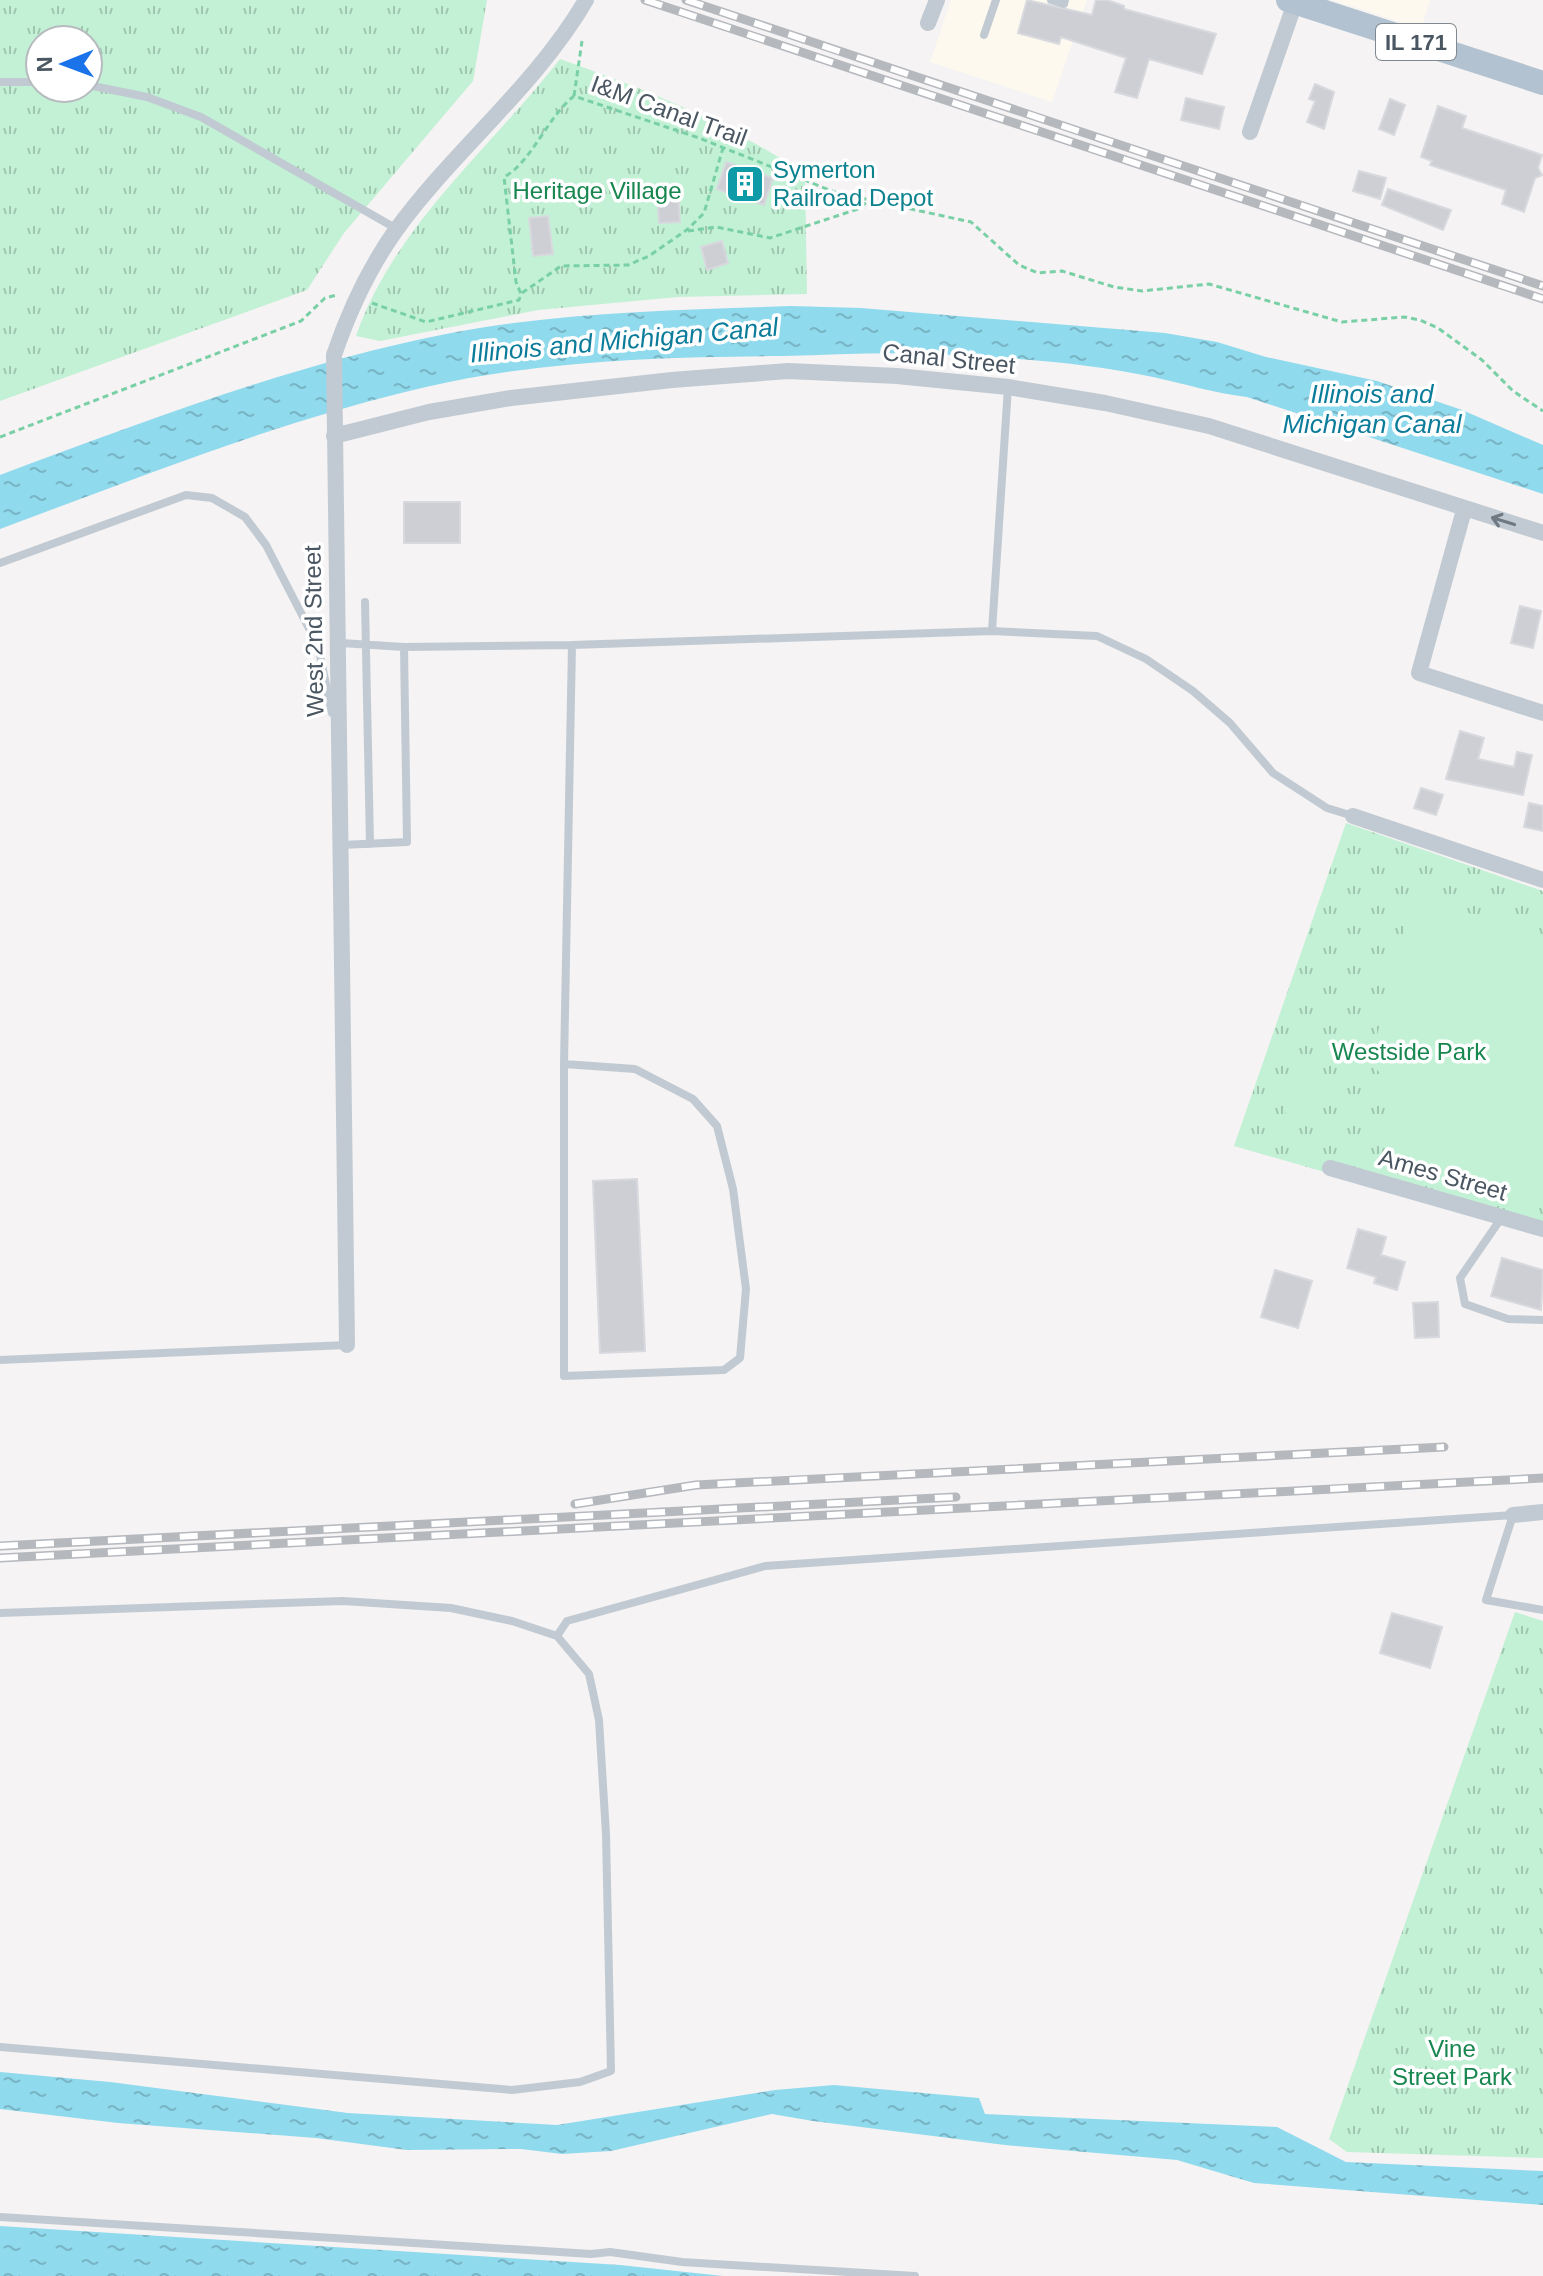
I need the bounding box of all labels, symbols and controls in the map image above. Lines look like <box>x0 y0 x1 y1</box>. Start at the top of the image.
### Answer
north arrow <box>24 24 104 104</box>
road number: IL 171 <box>1376 24 1456 60</box>
text: N <box>32 56 57 73</box>
street label: I&M Canal Trail <box>587 70 751 151</box>
place label: Symerton Railroad Depot <box>773 156 933 211</box>
building icon: Symerton Railroad Depot <box>724 163 766 205</box>
park label: Heritage Village <box>513 177 682 204</box>
water label: Illinois and Michigan Canal <box>469 311 781 368</box>
street label: Canal Street <box>881 338 1017 379</box>
water label: Illinois and Michigan Canal <box>1282 379 1463 439</box>
one-way arrow <box>1491 513 1516 528</box>
street label: West 2nd Street <box>298 545 328 717</box>
park label: Westside Park <box>1332 1038 1487 1065</box>
street label: Ames Street <box>1376 1143 1511 1206</box>
park label: Vine Street Park <box>1392 2035 1513 2090</box>

